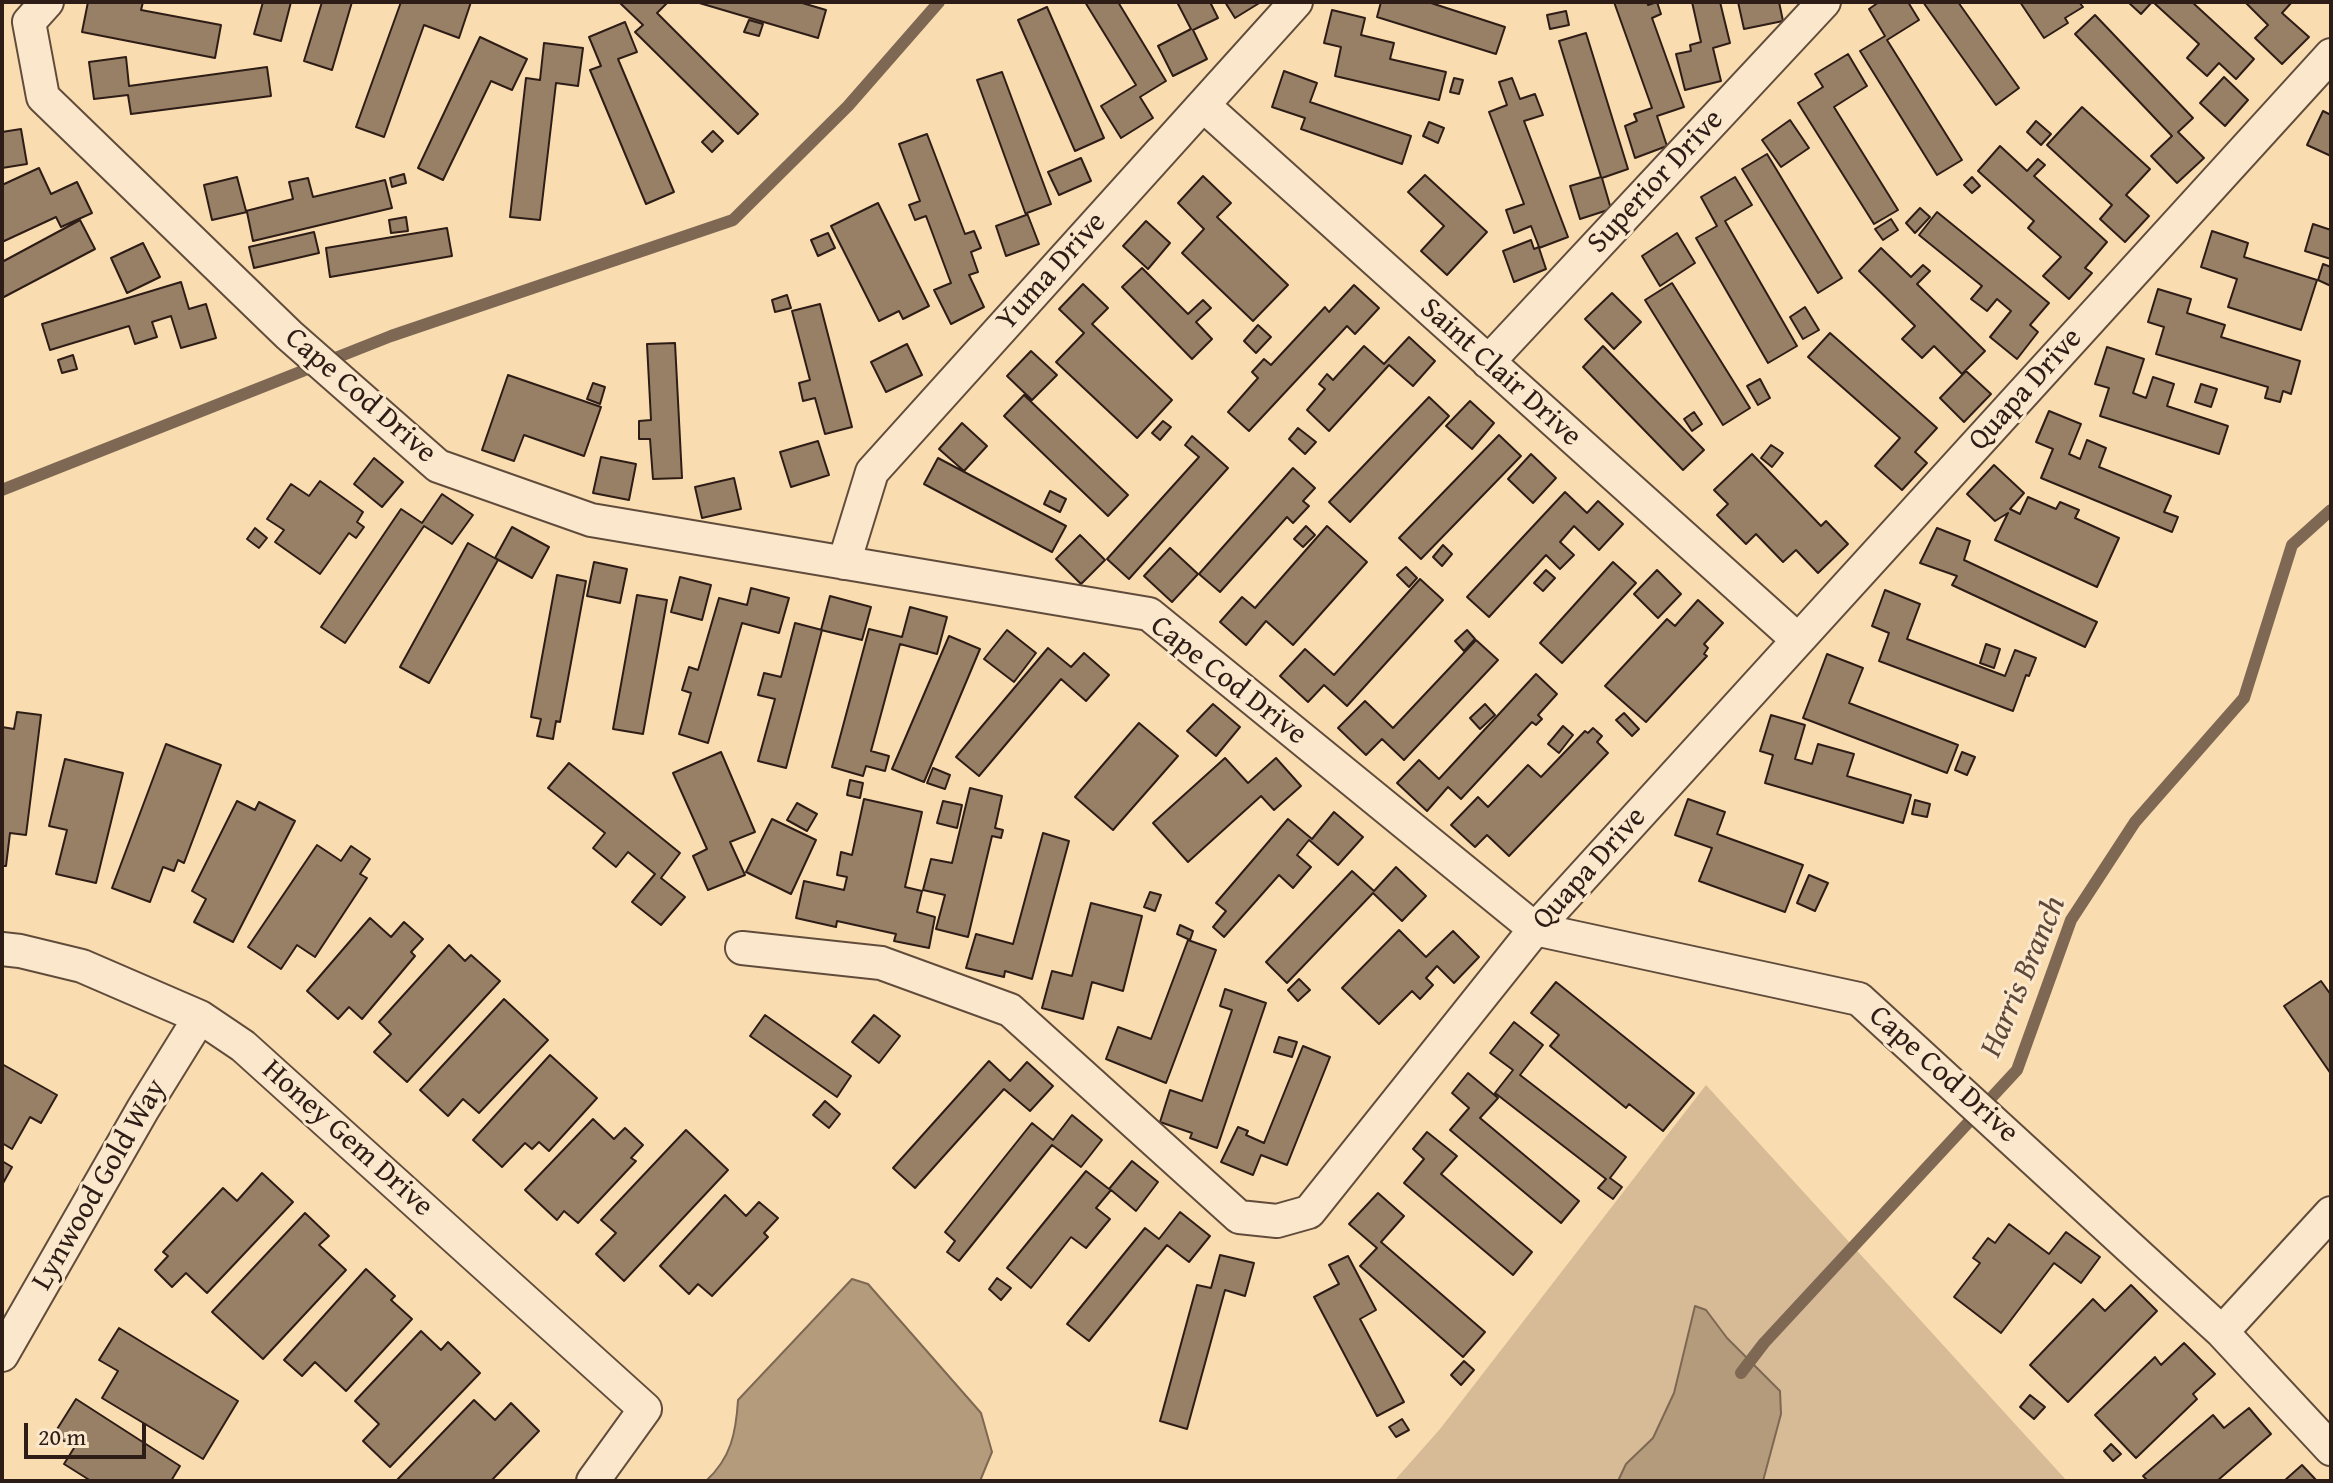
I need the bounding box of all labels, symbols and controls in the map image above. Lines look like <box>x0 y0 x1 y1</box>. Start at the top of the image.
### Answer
street label: Superior Drive <box>1580 103 1732 261</box>
street label: Yuma Drive <box>989 205 1115 339</box>
street label: Saint Clair Drive <box>1412 291 1588 455</box>
street label: Cape Cod Drive <box>277 320 443 472</box>
street label: Quapa Drive <box>1961 321 2091 459</box>
street label: Cape Cod Drive <box>1142 609 1314 753</box>
street label: Quapa Drive <box>1525 800 1655 938</box>
water label: Harris Branch <box>1973 891 2075 1063</box>
street label: Cape Cod Drive <box>1861 998 2025 1152</box>
street label: Honey Gem Drive <box>254 1053 440 1225</box>
street label: Lynwood Gold Way <box>25 1073 175 1297</box>
scale bar <box>28 1407 150 1457</box>
text: 20 m <box>38 1419 86 1454</box>

